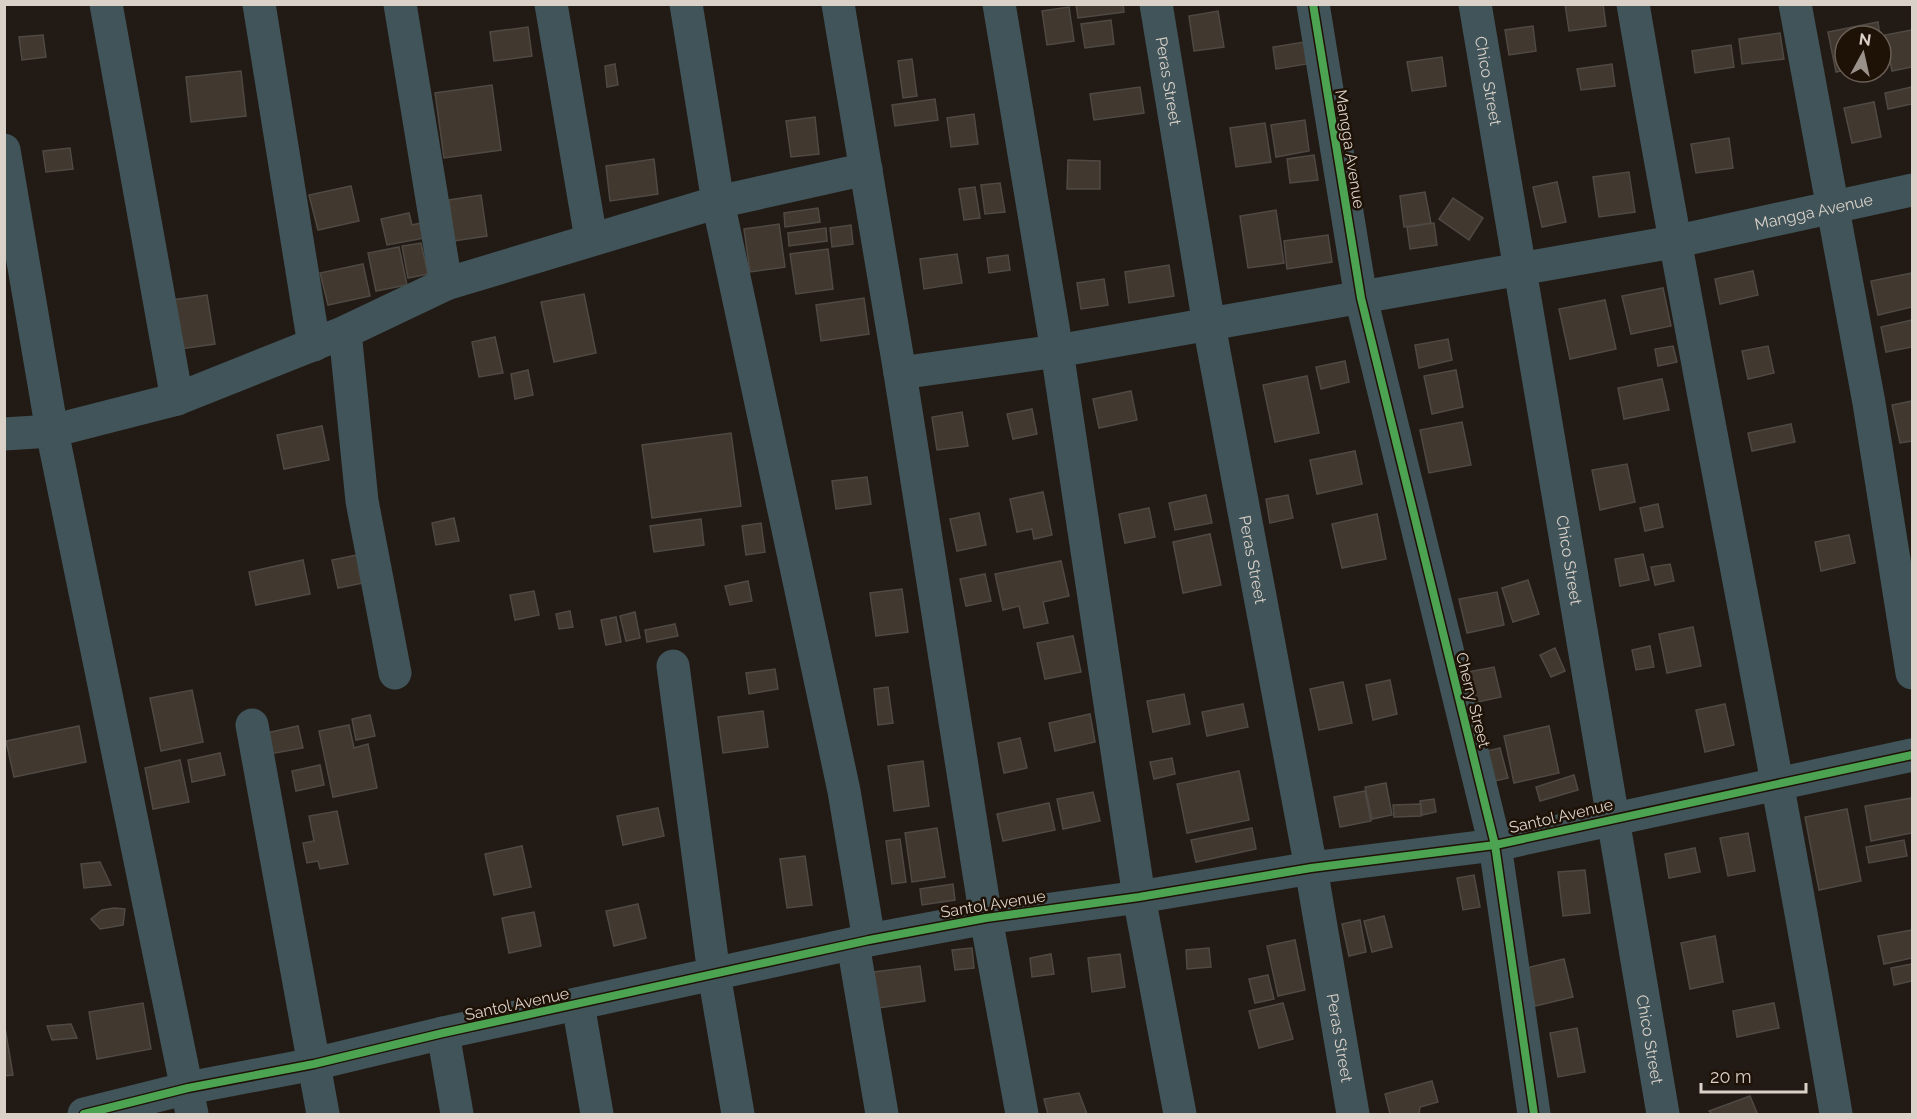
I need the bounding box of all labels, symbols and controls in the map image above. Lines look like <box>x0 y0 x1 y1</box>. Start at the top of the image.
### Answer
north arrow <box>1833 24 1893 84</box>
text: N <box>1858 29 1872 50</box>
street label: Peras Street <box>1152 35 1185 127</box>
street label: Chico Street <box>1471 35 1506 128</box>
street label: Mangga Avenue <box>1331 88 1369 210</box>
street label: Mangga Avenue <box>1753 189 1874 233</box>
street label: Peras Street <box>1235 514 1271 606</box>
street label: Chico Street <box>1553 514 1586 607</box>
street label: Cherry Street <box>1452 650 1494 750</box>
street label: Santol Avenue <box>1507 795 1615 837</box>
street label: Santol Avenue <box>939 886 1047 922</box>
street label: Santol Avenue <box>463 984 571 1024</box>
street label: Peras Street <box>1323 992 1357 1084</box>
street label: Chico Street <box>1633 993 1667 1086</box>
scale bar <box>1701 1056 1806 1094</box>
text: 20 m <box>1710 1066 1752 1087</box>

